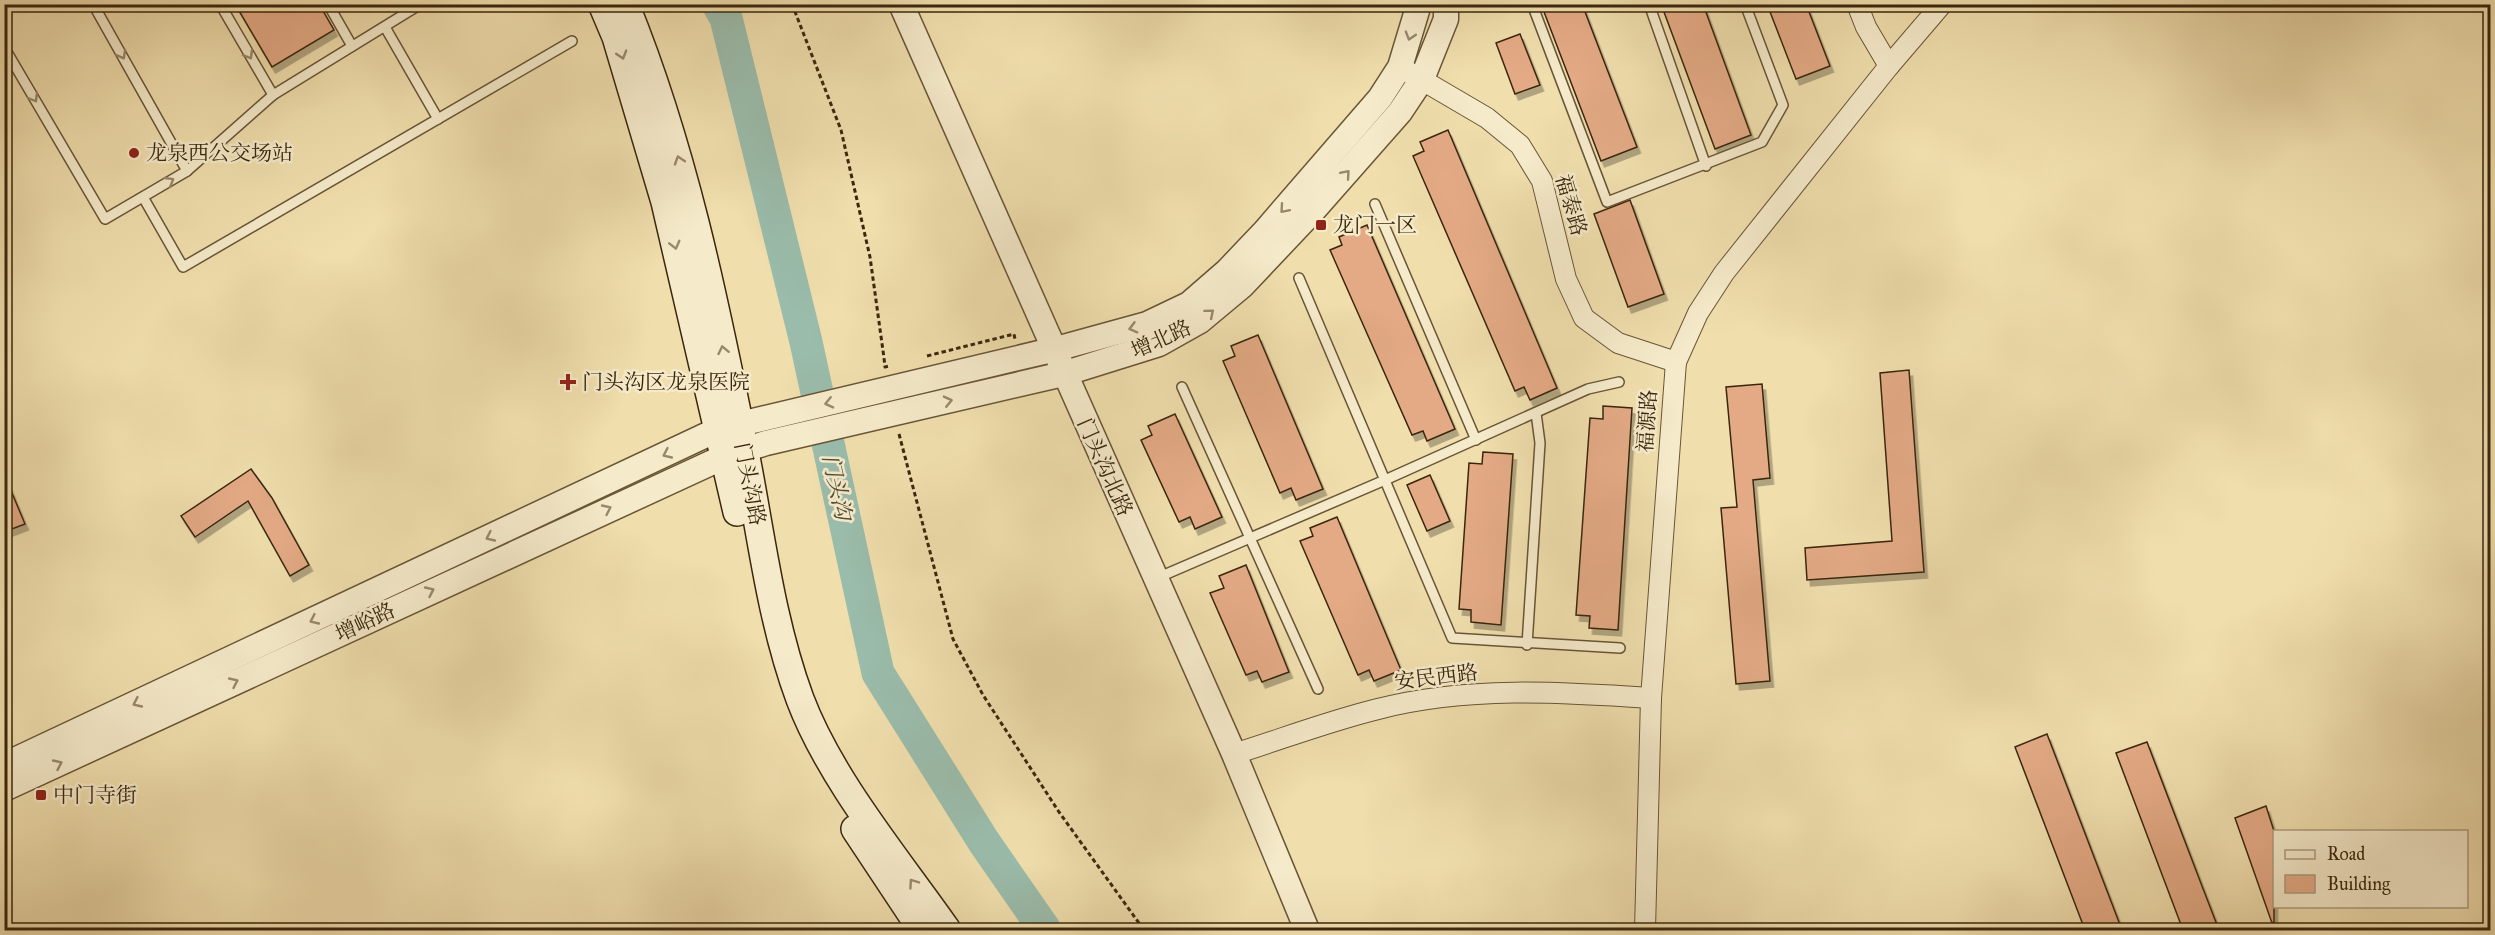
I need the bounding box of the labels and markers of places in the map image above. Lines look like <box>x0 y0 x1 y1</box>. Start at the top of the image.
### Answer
place label: 龙泉西公交场站 <box>146 140 293 166</box>
marker: 龙泉西公交场站 <box>127 146 141 160</box>
place label: 龙门一区 <box>1333 212 1417 238</box>
marker: 龙门一区 <box>1314 218 1328 232</box>
place label: 门头沟区龙泉医院 <box>582 369 750 395</box>
marker: 门头沟区龙泉医院 <box>559 373 577 391</box>
place label: 中门寺街 <box>53 782 137 808</box>
marker: 中门寺街 <box>34 788 48 802</box>

